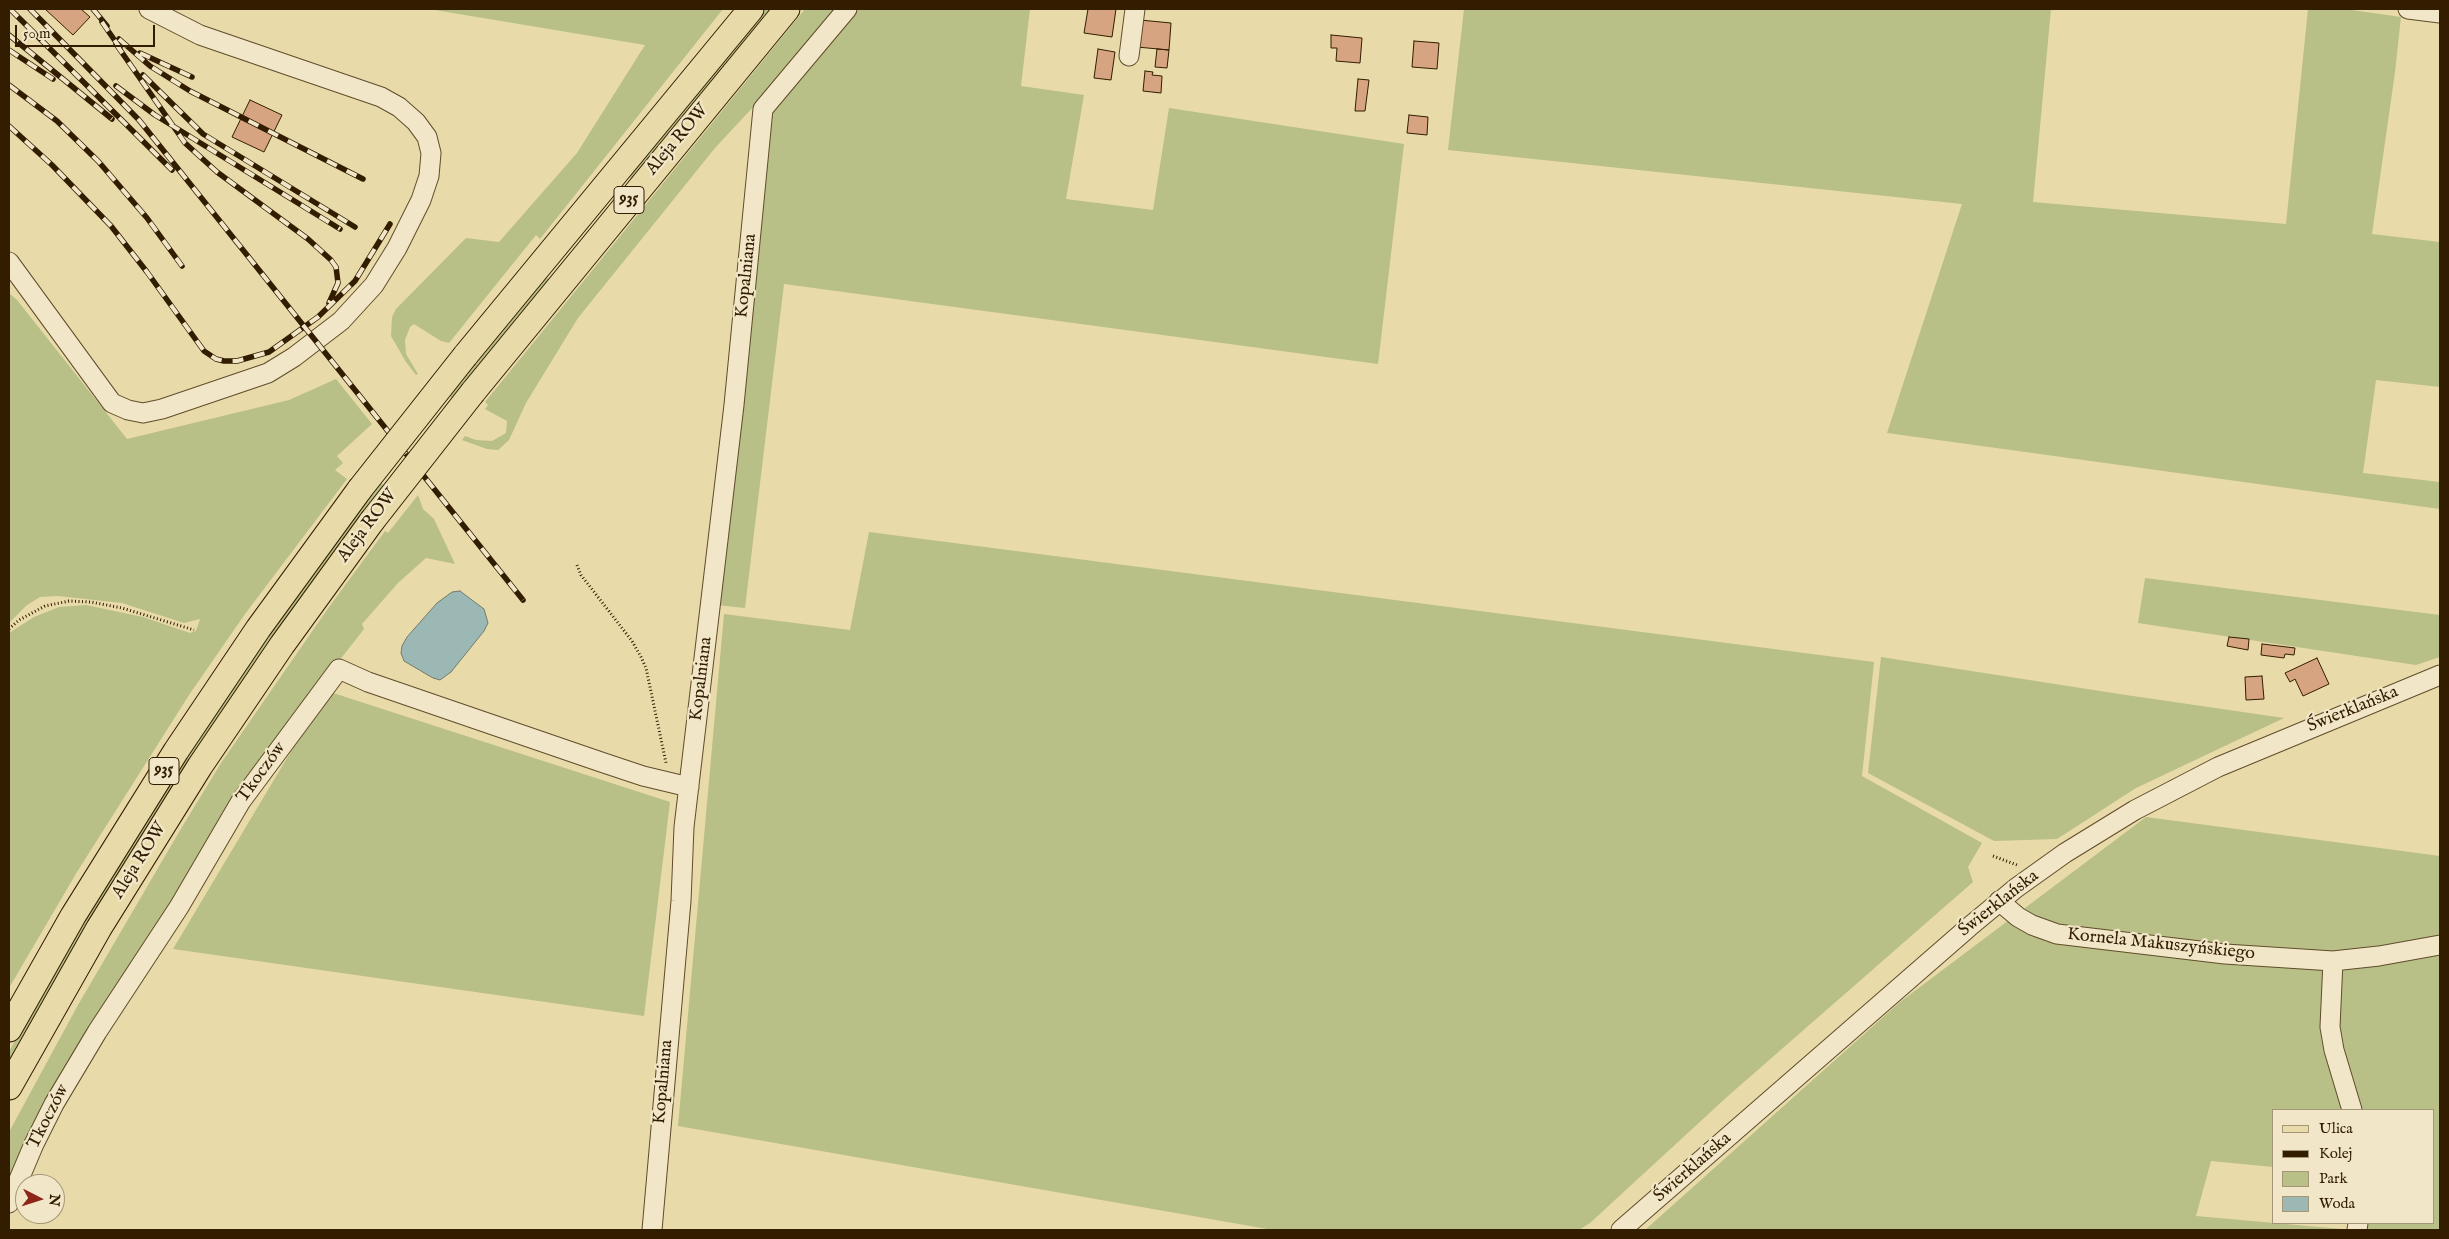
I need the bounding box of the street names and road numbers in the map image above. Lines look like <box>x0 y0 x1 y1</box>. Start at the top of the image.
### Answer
street label: Aleja ROW <box>642 100 714 180</box>
road number: 935 <box>614 186 644 214</box>
street label: Kopalniana <box>732 233 762 319</box>
street label: Aleja ROW <box>333 485 403 567</box>
street label: Kopalniana <box>686 636 718 722</box>
street label: Świerklańska <box>2304 682 2402 738</box>
street label: Tkoczów <box>233 738 291 808</box>
road number: 935 <box>149 758 179 784</box>
street label: Aleja ROW <box>108 819 172 903</box>
street label: Świerklańska <box>1955 866 2043 942</box>
street label: Kornela Makuszyńskiego <box>2066 924 2256 966</box>
street label: Kopalniana <box>650 1039 678 1125</box>
street label: Tkoczów <box>24 1081 74 1153</box>
street label: Świerklańska <box>1650 1128 1736 1208</box>

